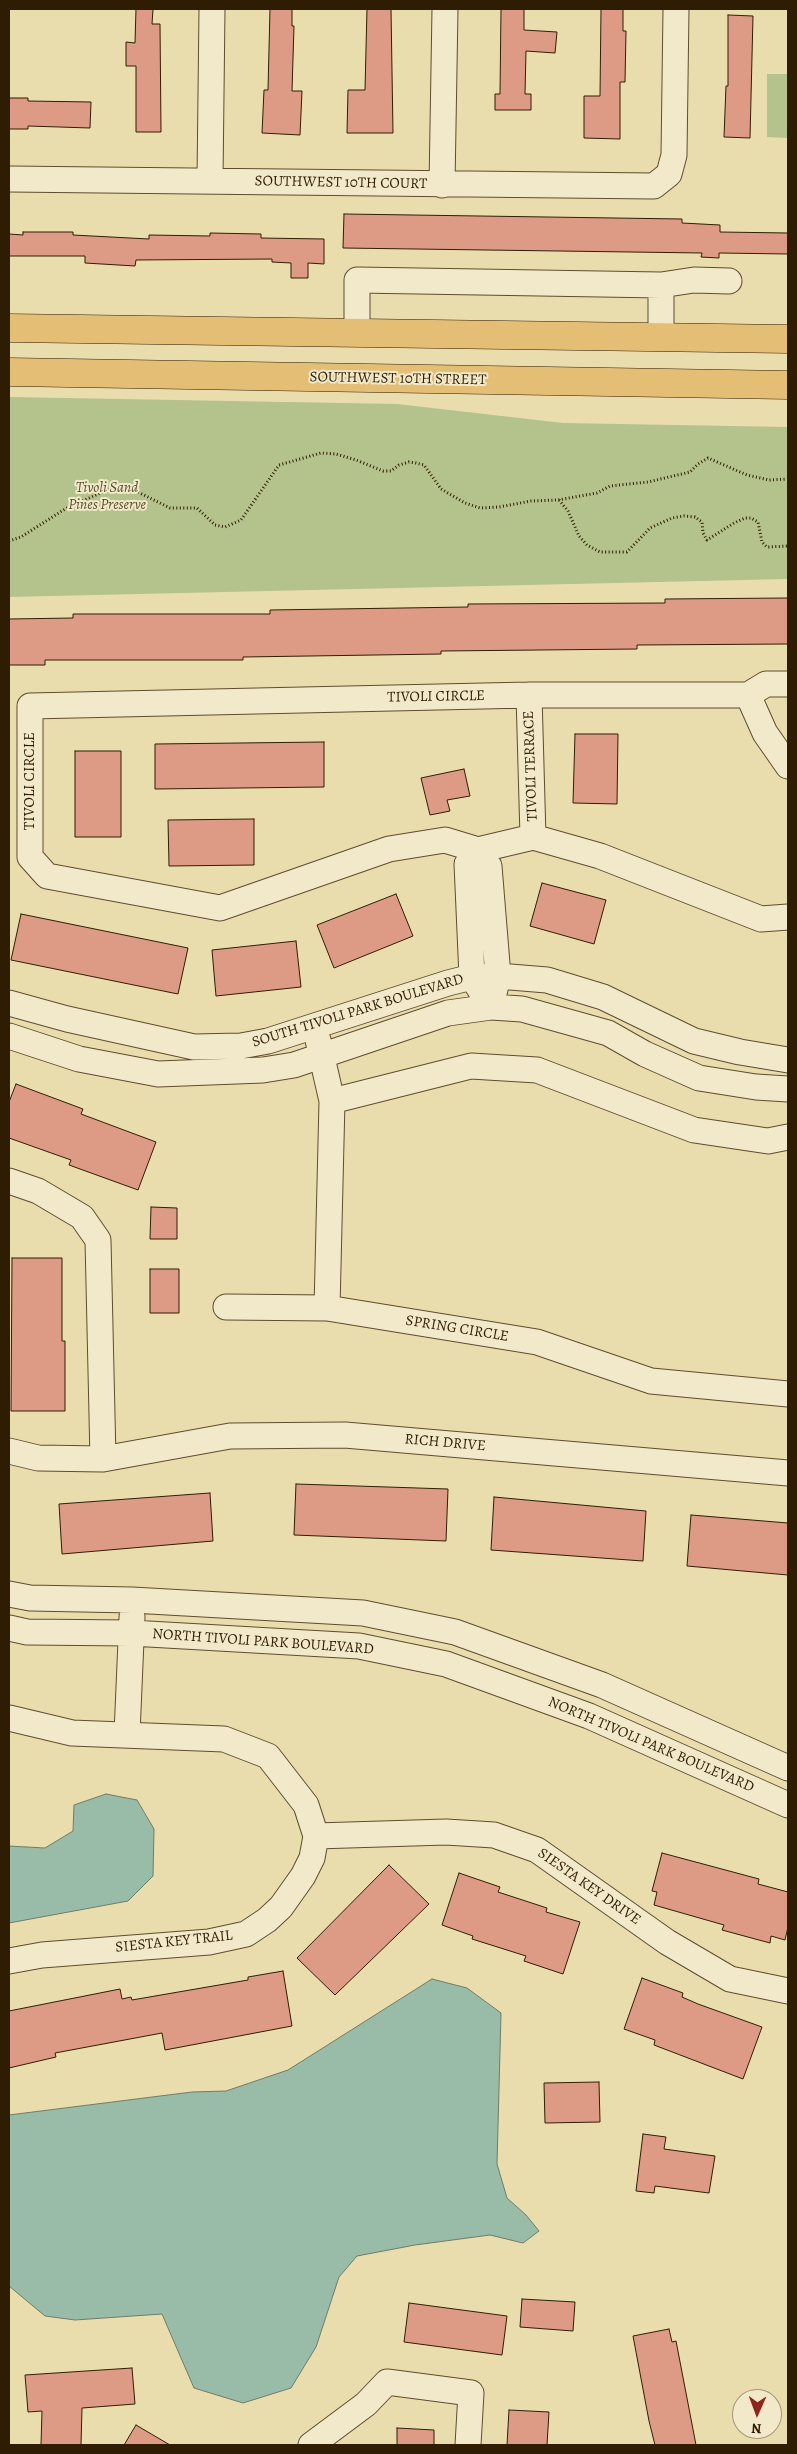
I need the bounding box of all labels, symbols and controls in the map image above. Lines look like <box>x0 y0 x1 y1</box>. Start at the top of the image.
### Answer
street label: SOUTHWEST 10TH COURT <box>254 172 428 194</box>
street label: SOUTHWEST 10TH STREET <box>309 368 487 390</box>
park label: Tivoli Sand Pines Preserve <box>68 479 146 514</box>
street label: TIVOLI CIRCLE <box>387 687 485 707</box>
street label: TIVOLI TERRACE <box>520 710 542 822</box>
street label: TIVOLI CIRCLE <box>21 732 39 830</box>
street label: SOUTH TIVOLI PARK BOULEVARD <box>250 970 466 1052</box>
street label: SPRING CIRCLE <box>404 1312 510 1346</box>
street label: RICH DRIVE <box>404 1430 486 1456</box>
street label: NORTH TIVOLI PARK BOULEVARD <box>152 1625 374 1659</box>
street label: NORTH TIVOLI PARK BOULEVARD <box>545 1693 757 1797</box>
street label: SIESTA KEY DRIVE <box>534 1845 644 1929</box>
street label: SIESTA KEY TRAIL <box>115 1927 233 1957</box>
north arrow <box>732 2389 782 2439</box>
text: N <box>751 2419 762 2438</box>

